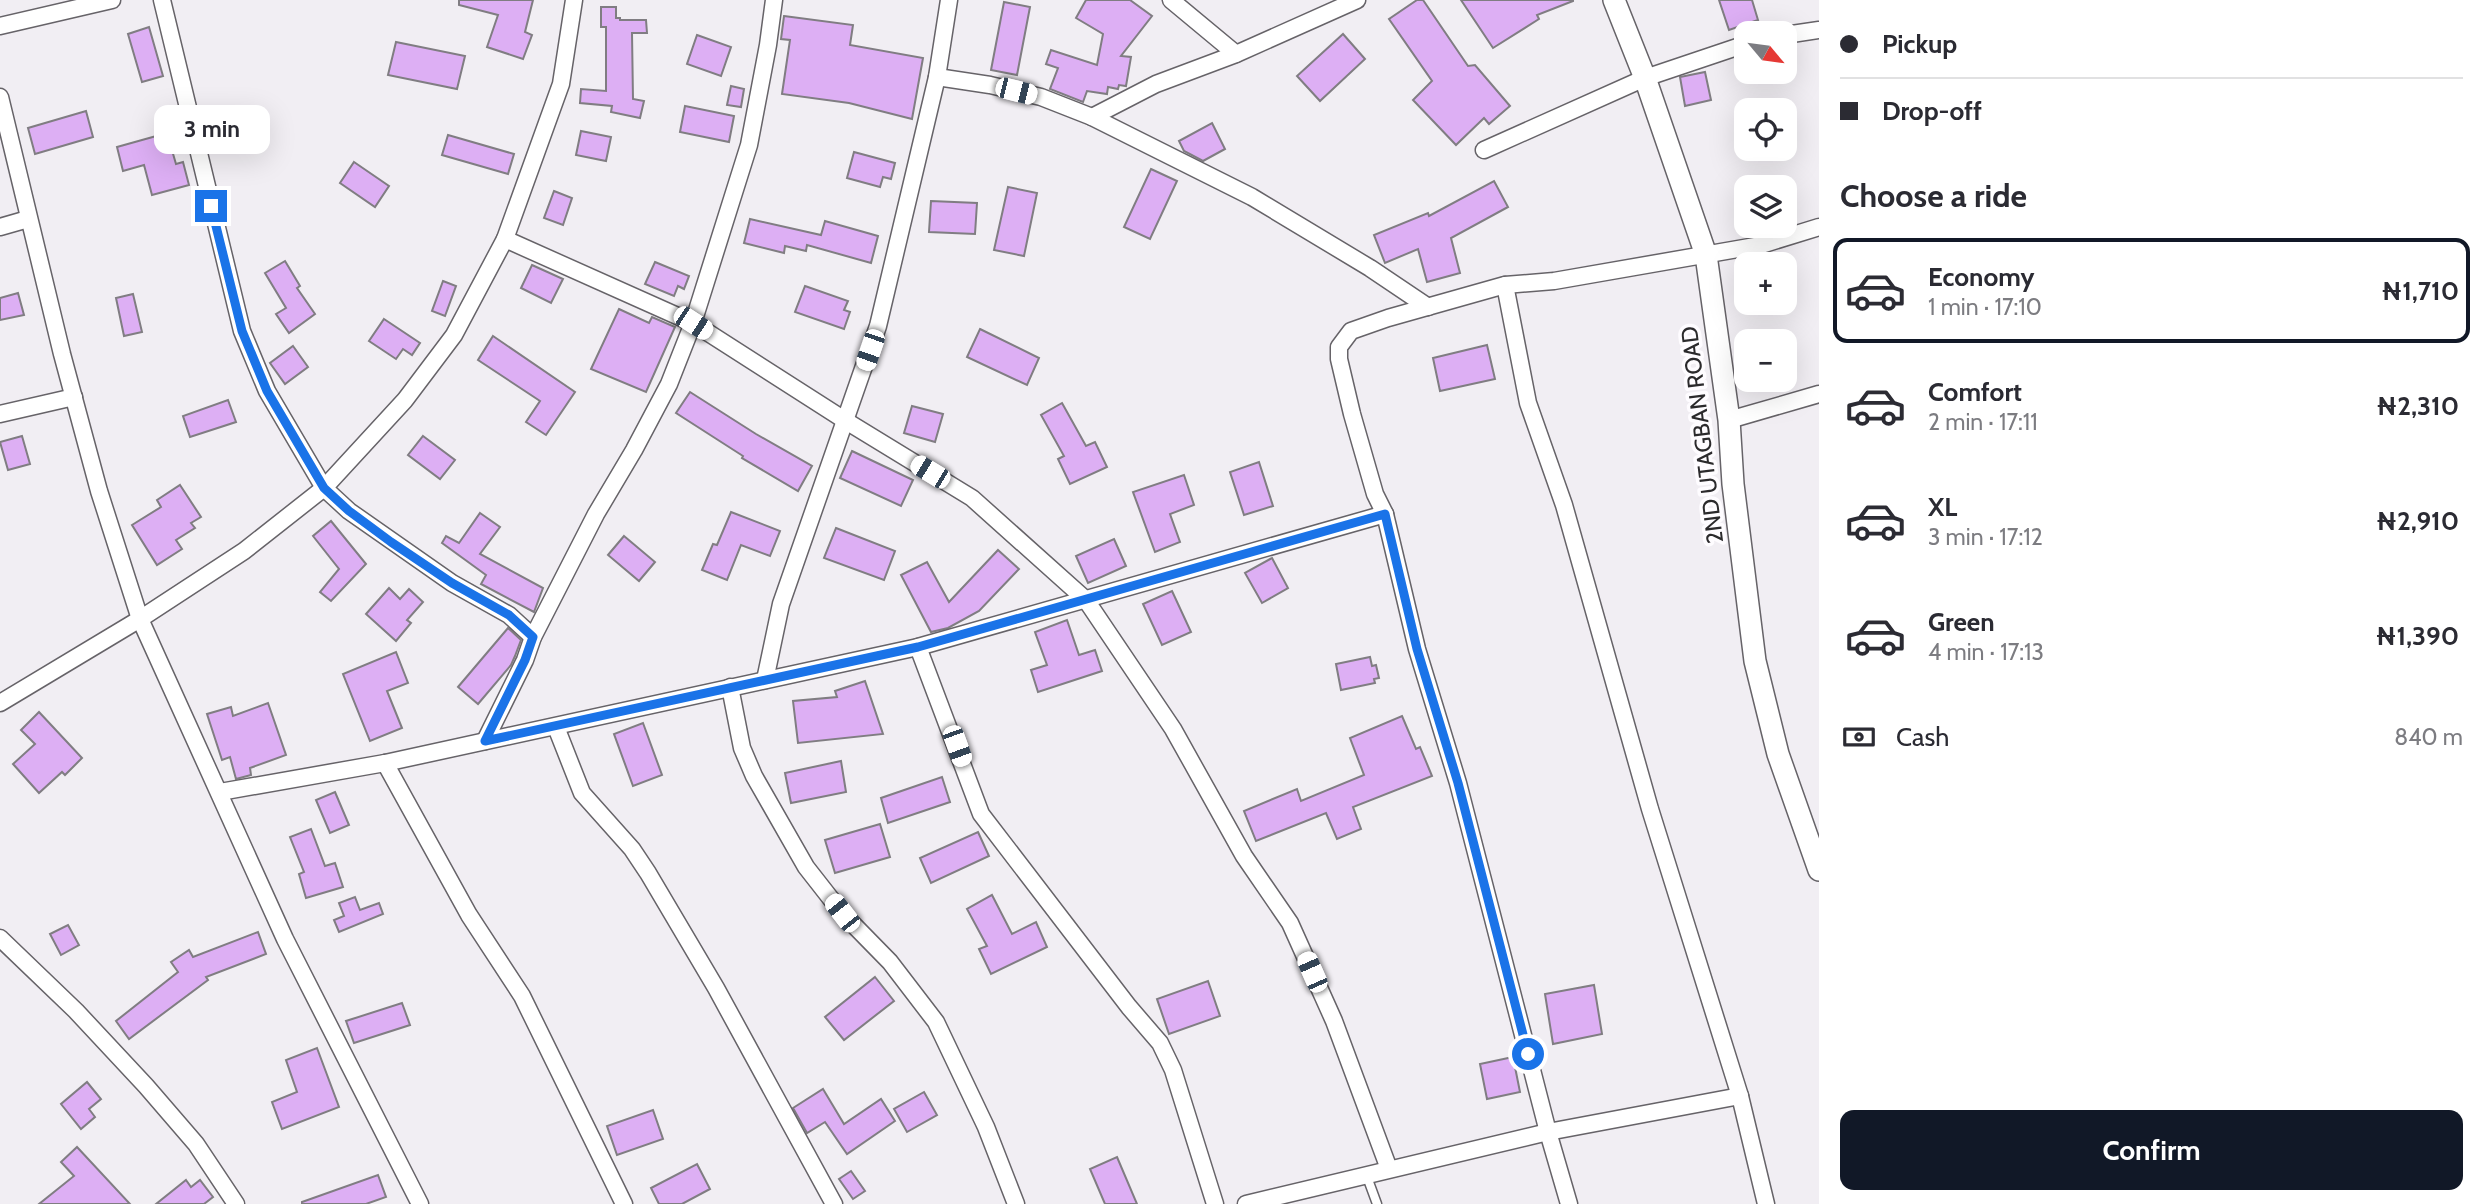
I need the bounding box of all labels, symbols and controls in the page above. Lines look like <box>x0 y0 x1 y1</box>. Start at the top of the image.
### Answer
north arrow <box>1734 21 1797 84</box>
map controls <box>1734 21 1797 392</box>
text: Pickup <box>1882 28 1957 60</box>
car <box>994 76 1039 106</box>
text: Drop-off <box>1882 95 1982 127</box>
button: locate <box>1734 98 1797 161</box>
callout: 3 min <box>153 104 269 154</box>
text: 3 min <box>184 115 240 143</box>
button: layers <box>1734 175 1797 238</box>
text: Choose a ride <box>1840 176 2027 215</box>
route end <box>195 190 227 222</box>
button: + <box>1734 252 1797 315</box>
icon: car <box>1844 259 1907 322</box>
text: Economy <box>1928 261 2034 293</box>
text: ₦1,710 <box>2381 275 2459 307</box>
text: 1 min · 17:10 <box>1928 293 2042 321</box>
car <box>670 303 717 343</box>
street label: 2ND UTAGBAN ROAD <box>1675 325 1729 545</box>
car <box>854 327 887 373</box>
button: − <box>1734 329 1797 392</box>
icon: car <box>1844 374 1907 437</box>
text: Comfort <box>1928 376 2022 408</box>
text: ₦2,310 <box>2376 390 2459 422</box>
text: 2 min · 17:11 <box>1928 408 2038 436</box>
car <box>907 452 954 492</box>
icon: car <box>1844 489 1907 552</box>
text: XL <box>1928 491 1957 523</box>
text: ₦2,910 <box>2376 505 2459 537</box>
text: 3 min · 17:12 <box>1928 523 2043 551</box>
icon: car <box>1844 604 1907 667</box>
text: Green <box>1928 606 1995 638</box>
text: ₦1,390 <box>2375 620 2459 652</box>
text: 4 min · 17:13 <box>1928 638 2044 666</box>
icon: cash <box>1840 718 1878 756</box>
text: Cash <box>1896 721 1949 753</box>
car <box>940 723 975 769</box>
text: 840 m <box>2394 723 2463 751</box>
car <box>821 890 864 936</box>
car <box>1294 949 1331 995</box>
route start <box>1512 1038 1544 1070</box>
button: Confirm <box>1840 1110 2463 1190</box>

